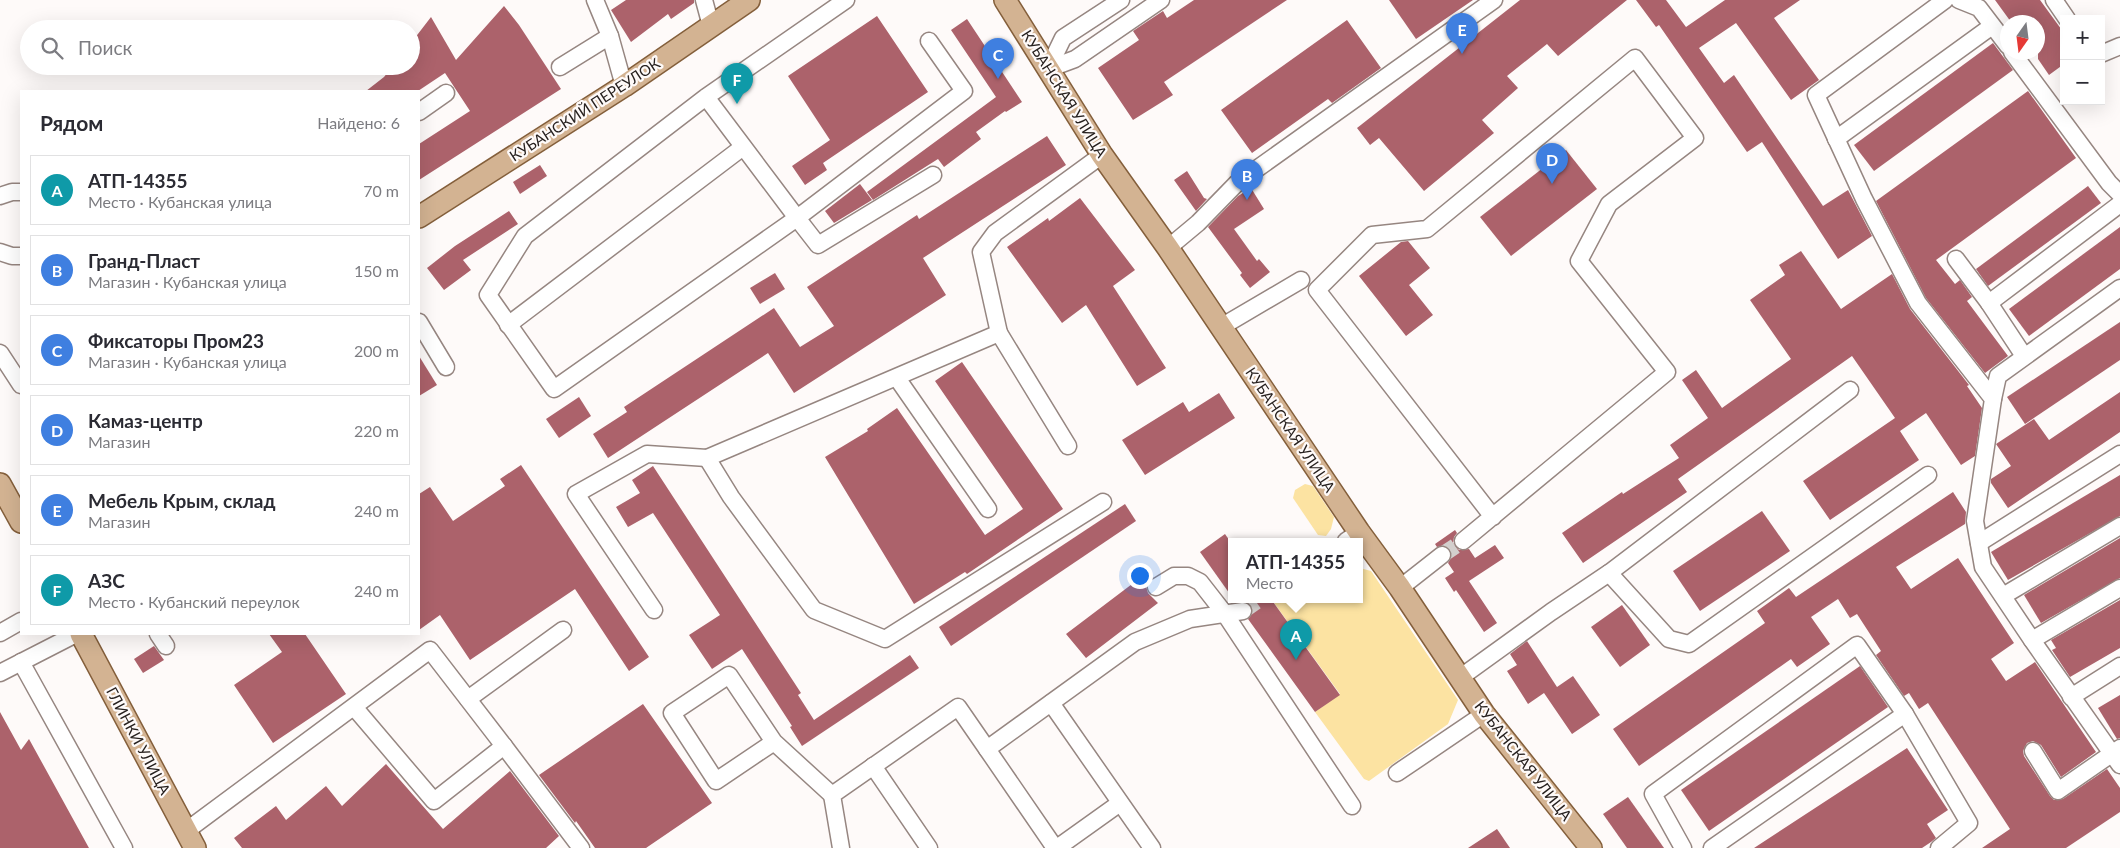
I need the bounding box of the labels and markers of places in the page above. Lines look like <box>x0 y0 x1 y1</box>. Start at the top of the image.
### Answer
pin: E <box>1446 13 1478 54</box>
pin: C <box>982 38 1014 79</box>
pin: F <box>721 63 753 104</box>
pin: D <box>1536 143 1568 184</box>
pin: B <box>1231 159 1263 200</box>
pin: A <box>1280 619 1312 660</box>

